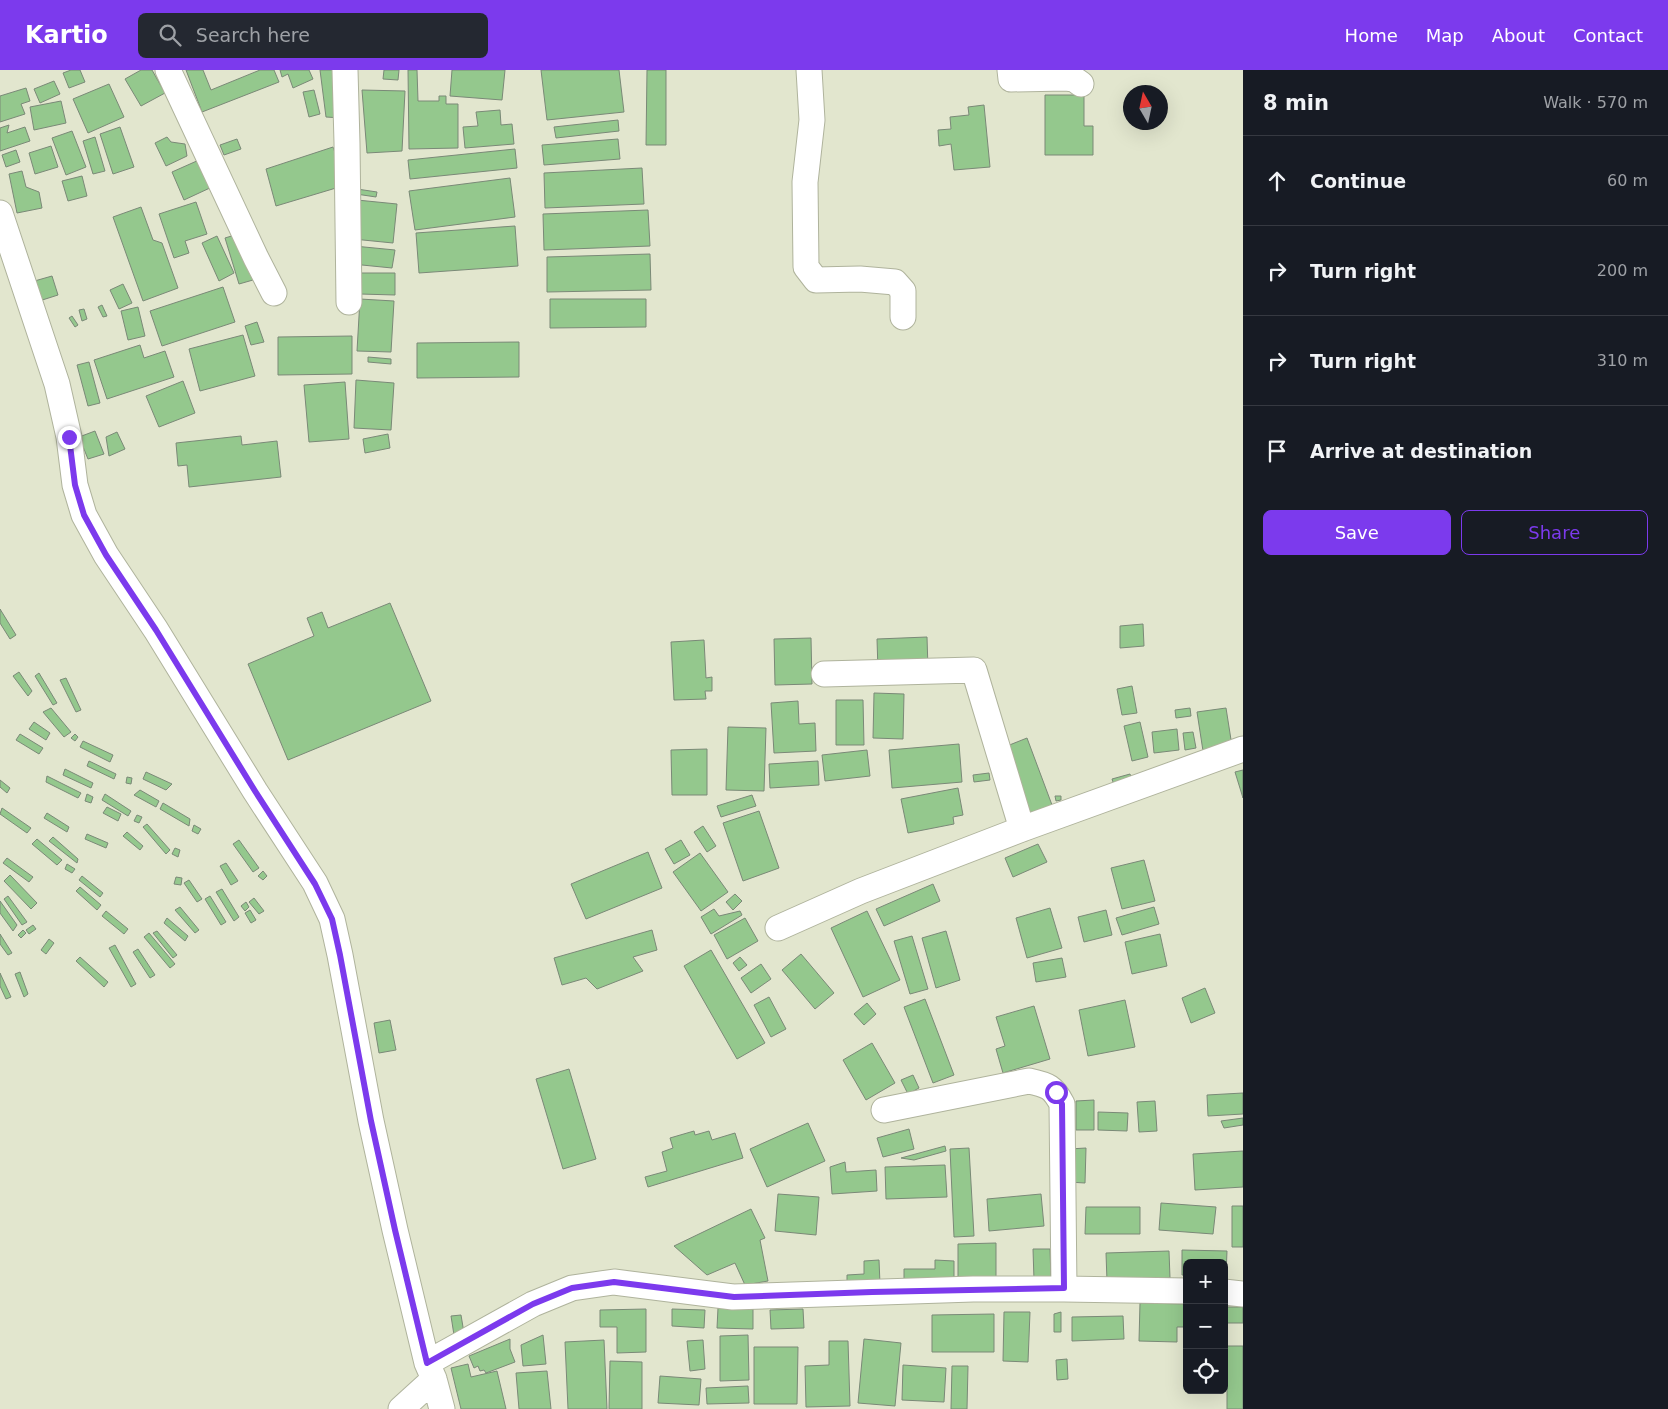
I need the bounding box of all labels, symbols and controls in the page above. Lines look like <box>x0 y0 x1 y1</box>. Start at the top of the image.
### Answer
search box <box>138 13 488 58</box>
text: Kartio <box>25 21 108 49</box>
icon: search <box>156 21 184 49</box>
text: Search here <box>196 24 310 46</box>
text: Home <box>1345 25 1398 46</box>
text: Map <box>1426 25 1464 46</box>
text: About <box>1492 25 1545 46</box>
text: Contact <box>1573 25 1643 46</box>
north arrow <box>1123 85 1168 130</box>
text: 8 min <box>1263 91 1329 115</box>
text: Walk · 570 m <box>1543 93 1648 112</box>
icon: ahead <box>1263 167 1291 195</box>
text: Continue <box>1310 170 1406 192</box>
text: 60 m <box>1607 171 1648 190</box>
icon: right <box>1263 257 1291 285</box>
text: Turn right <box>1310 260 1416 282</box>
text: 200 m <box>1597 261 1648 280</box>
icon: right <box>1263 347 1291 375</box>
text: Turn right <box>1310 350 1416 372</box>
text: 310 m <box>1597 351 1648 370</box>
route end <box>58 426 81 449</box>
icon: arrive <box>1263 437 1291 465</box>
text: Arrive at destination <box>1310 440 1532 462</box>
button: Save <box>1263 510 1451 555</box>
button: Share <box>1461 510 1648 555</box>
route start <box>1045 1081 1068 1104</box>
map controls <box>1183 1259 1228 1394</box>
button: + <box>1183 1259 1228 1304</box>
button: − <box>1183 1304 1228 1349</box>
button: locate <box>1183 1349 1228 1394</box>

